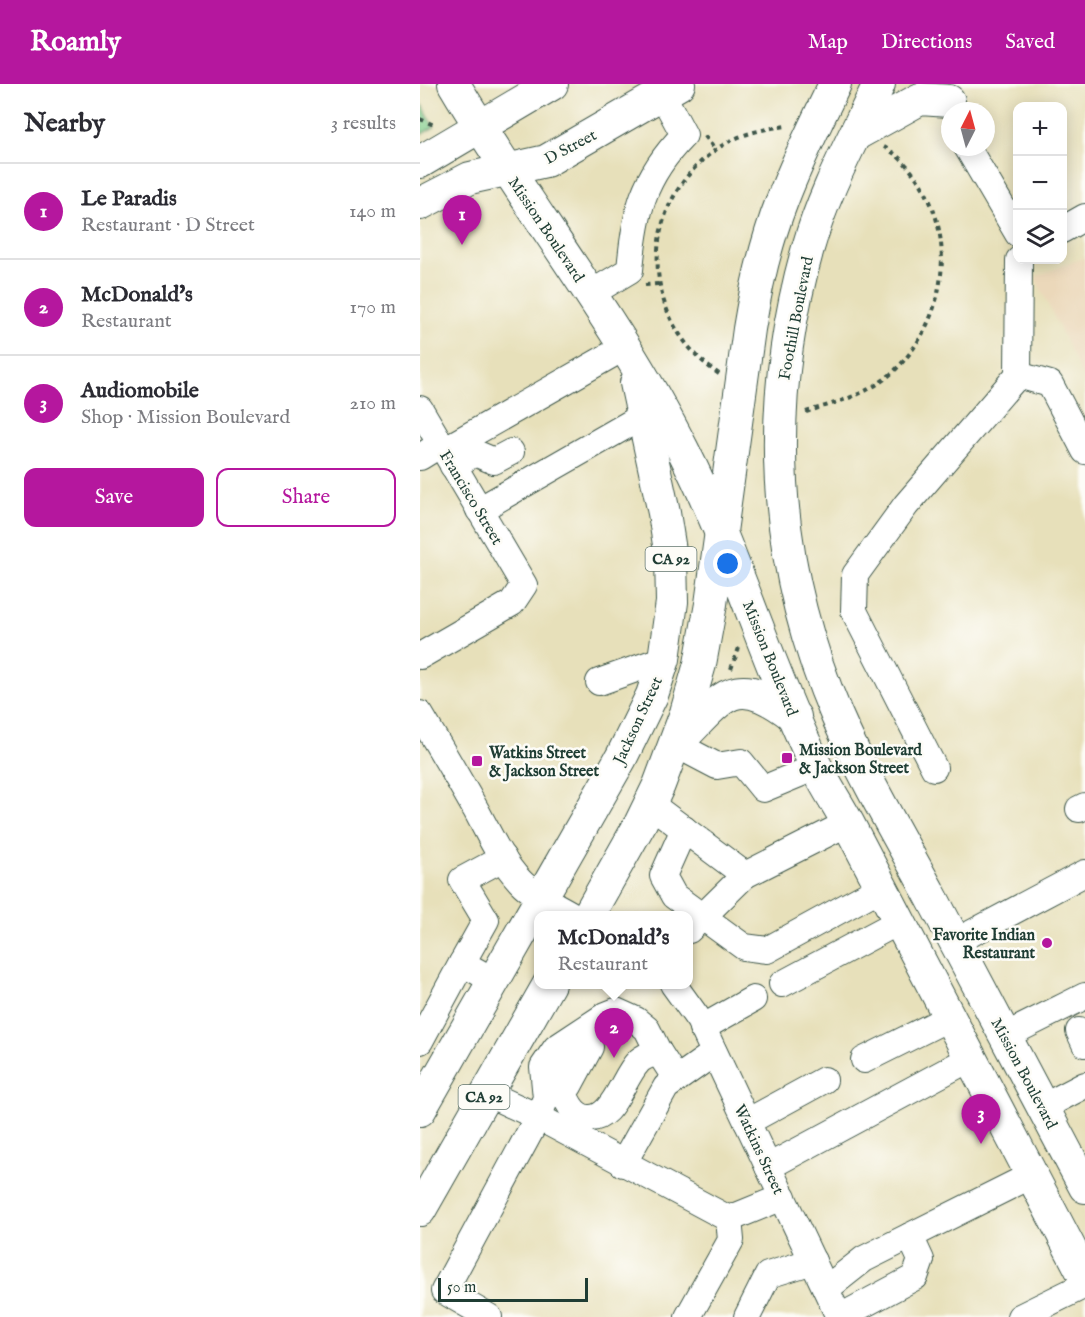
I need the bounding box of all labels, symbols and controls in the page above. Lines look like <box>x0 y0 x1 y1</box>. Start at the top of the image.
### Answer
text: Roamly <box>30 25 121 60</box>
text: Map <box>808 29 848 56</box>
text: Directions <box>881 29 972 56</box>
text: Saved <box>1005 29 1055 56</box>
north arrow <box>941 102 995 156</box>
map controls <box>1013 102 1067 264</box>
button: + <box>1013 102 1067 156</box>
text: Nearby <box>24 107 105 140</box>
text: 3 results <box>331 111 396 136</box>
street label: D Street <box>541 126 601 170</box>
button: − <box>1013 156 1067 210</box>
street label: Mission Boulevard <box>503 174 588 287</box>
text: Le Paradis <box>81 185 177 213</box>
pin: 1 <box>442 196 482 245</box>
text: 1 <box>40 199 47 224</box>
text: 140 m <box>349 199 396 224</box>
button: layers <box>1013 210 1067 264</box>
text: Restaurant · D Street <box>81 213 255 238</box>
street label: Foothill Boulevard <box>775 255 819 382</box>
text: McDonald's <box>81 281 193 309</box>
text: 2 <box>39 295 48 320</box>
text: 170 m <box>350 295 396 320</box>
text: Restaurant <box>81 309 172 334</box>
text: Audiomobile <box>81 377 199 405</box>
text: 3 <box>40 391 47 416</box>
text: 210 m <box>350 391 396 416</box>
text: Shop · Mission Boulevard <box>81 405 290 430</box>
street label: Francisco Street <box>434 447 507 549</box>
button: Save <box>24 468 204 527</box>
button: Share <box>216 468 396 527</box>
road number: CA 92 <box>646 547 696 571</box>
your location <box>713 549 742 578</box>
street label: Mission Boulevard <box>737 598 802 720</box>
street label: Jackson Street <box>609 673 668 770</box>
place label: Mission Boulevard & Jackson Street <box>799 741 922 779</box>
place label: Watkins Street & Jackson Street <box>488 744 599 782</box>
marker: Mission Boulevard & Jackson Street <box>780 751 794 765</box>
marker: Watkins Street & Jackson Street <box>470 754 484 768</box>
popup <box>534 911 693 989</box>
text: McDonald's <box>558 924 669 952</box>
place label: Favorite Indian Restaurant <box>933 926 1036 964</box>
marker: Favorite Indian Restaurant <box>1040 936 1054 950</box>
text: Restaurant <box>558 952 648 977</box>
pin: 2 <box>594 1008 634 1058</box>
street label: Mission Boulevard <box>986 1015 1061 1133</box>
road number: CA 92 <box>458 1085 510 1109</box>
pin: 3 <box>962 1094 1000 1144</box>
street label: Watkins Street <box>729 1102 788 1198</box>
scale bar <box>438 1275 588 1302</box>
text: 50 m <box>447 1278 476 1298</box>

